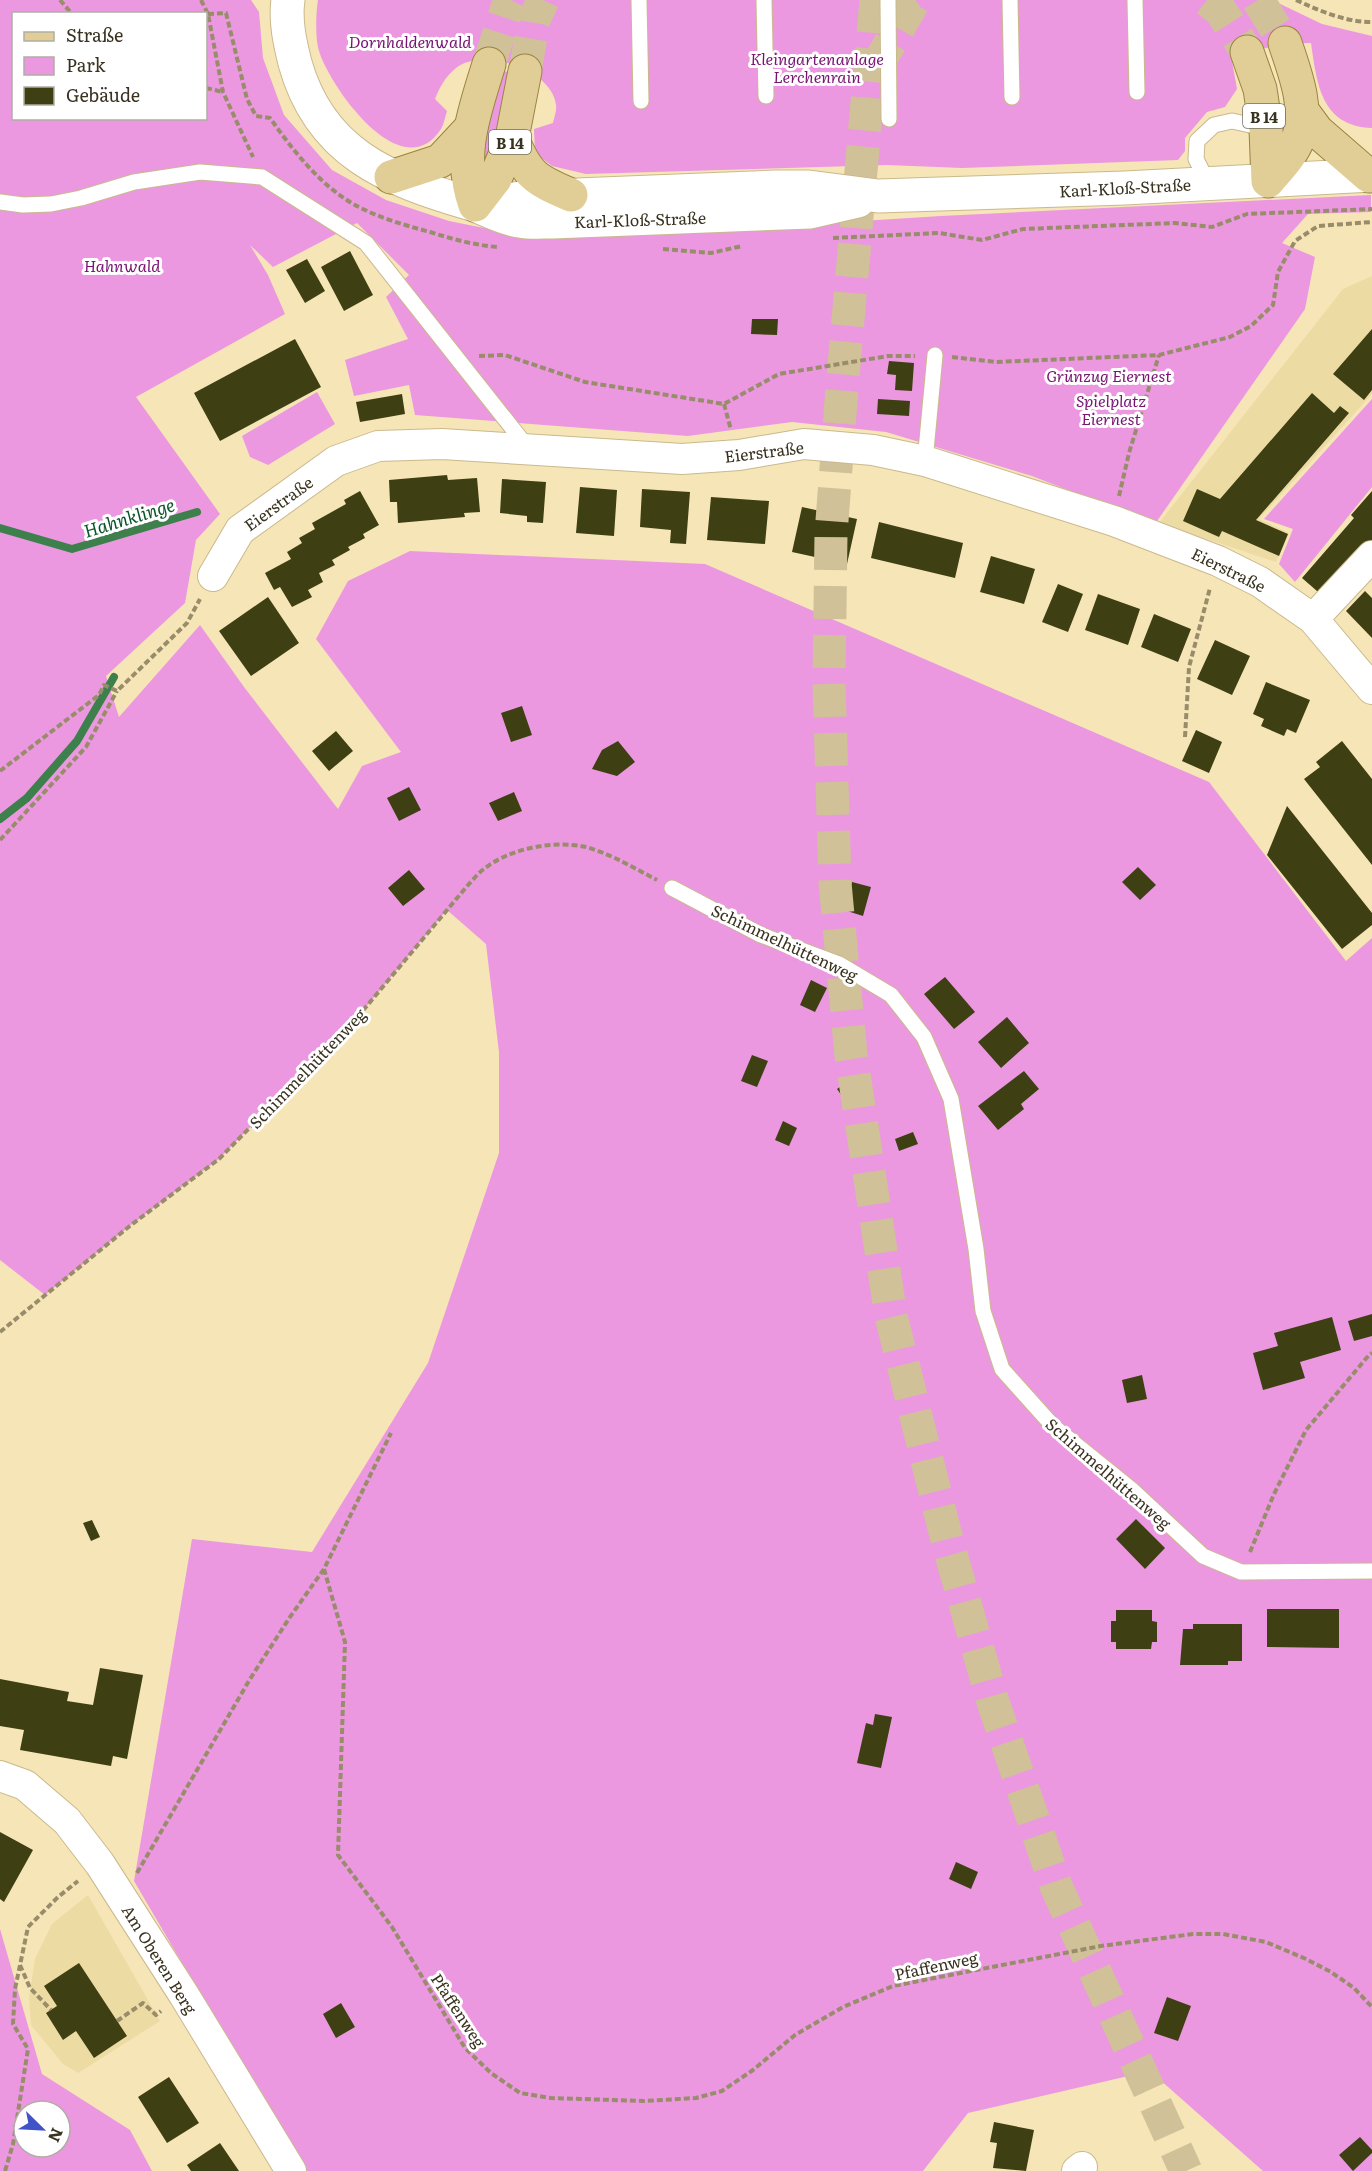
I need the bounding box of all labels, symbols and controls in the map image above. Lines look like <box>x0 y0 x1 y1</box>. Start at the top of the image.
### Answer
legend <box>12 12 207 120</box>
text: Straße <box>66 21 123 48</box>
park label: Dornhaldenwald <box>349 29 472 53</box>
park label: Kleingartenanlage Lerchenrain <box>750 46 884 88</box>
text: Park <box>66 51 107 78</box>
text: Gebäude <box>66 81 140 108</box>
road number: B 14 <box>1243 104 1285 128</box>
road number: B 14 <box>489 130 531 154</box>
street label: Karl-Kloß-Straße <box>1058 172 1192 202</box>
street label: Karl-Kloß-Straße <box>574 205 706 233</box>
park label: Hahnwald <box>84 253 161 277</box>
park label: Grünzug Eiernest <box>1046 363 1172 387</box>
park label: Spielplatz Eiernest <box>1076 388 1146 430</box>
street label: Eierstraße <box>723 434 805 468</box>
street label: Eierstraße <box>239 470 317 536</box>
water label: Hahnklinge <box>80 490 178 544</box>
street label: Eierstraße <box>1188 541 1270 597</box>
street label: Schimmelhüttenweg <box>708 897 862 987</box>
street label: Schimmelhüttenweg <box>243 1002 371 1134</box>
street label: Schimmelhüttenweg <box>1041 1412 1177 1534</box>
street label: Am Oberen Berg <box>117 1900 203 2018</box>
street label: Pfaffenweg <box>892 1944 980 1986</box>
street label: Pfaffenweg <box>426 1968 492 2052</box>
north arrow <box>12 2099 72 2159</box>
text: N <box>43 2124 70 2147</box>

